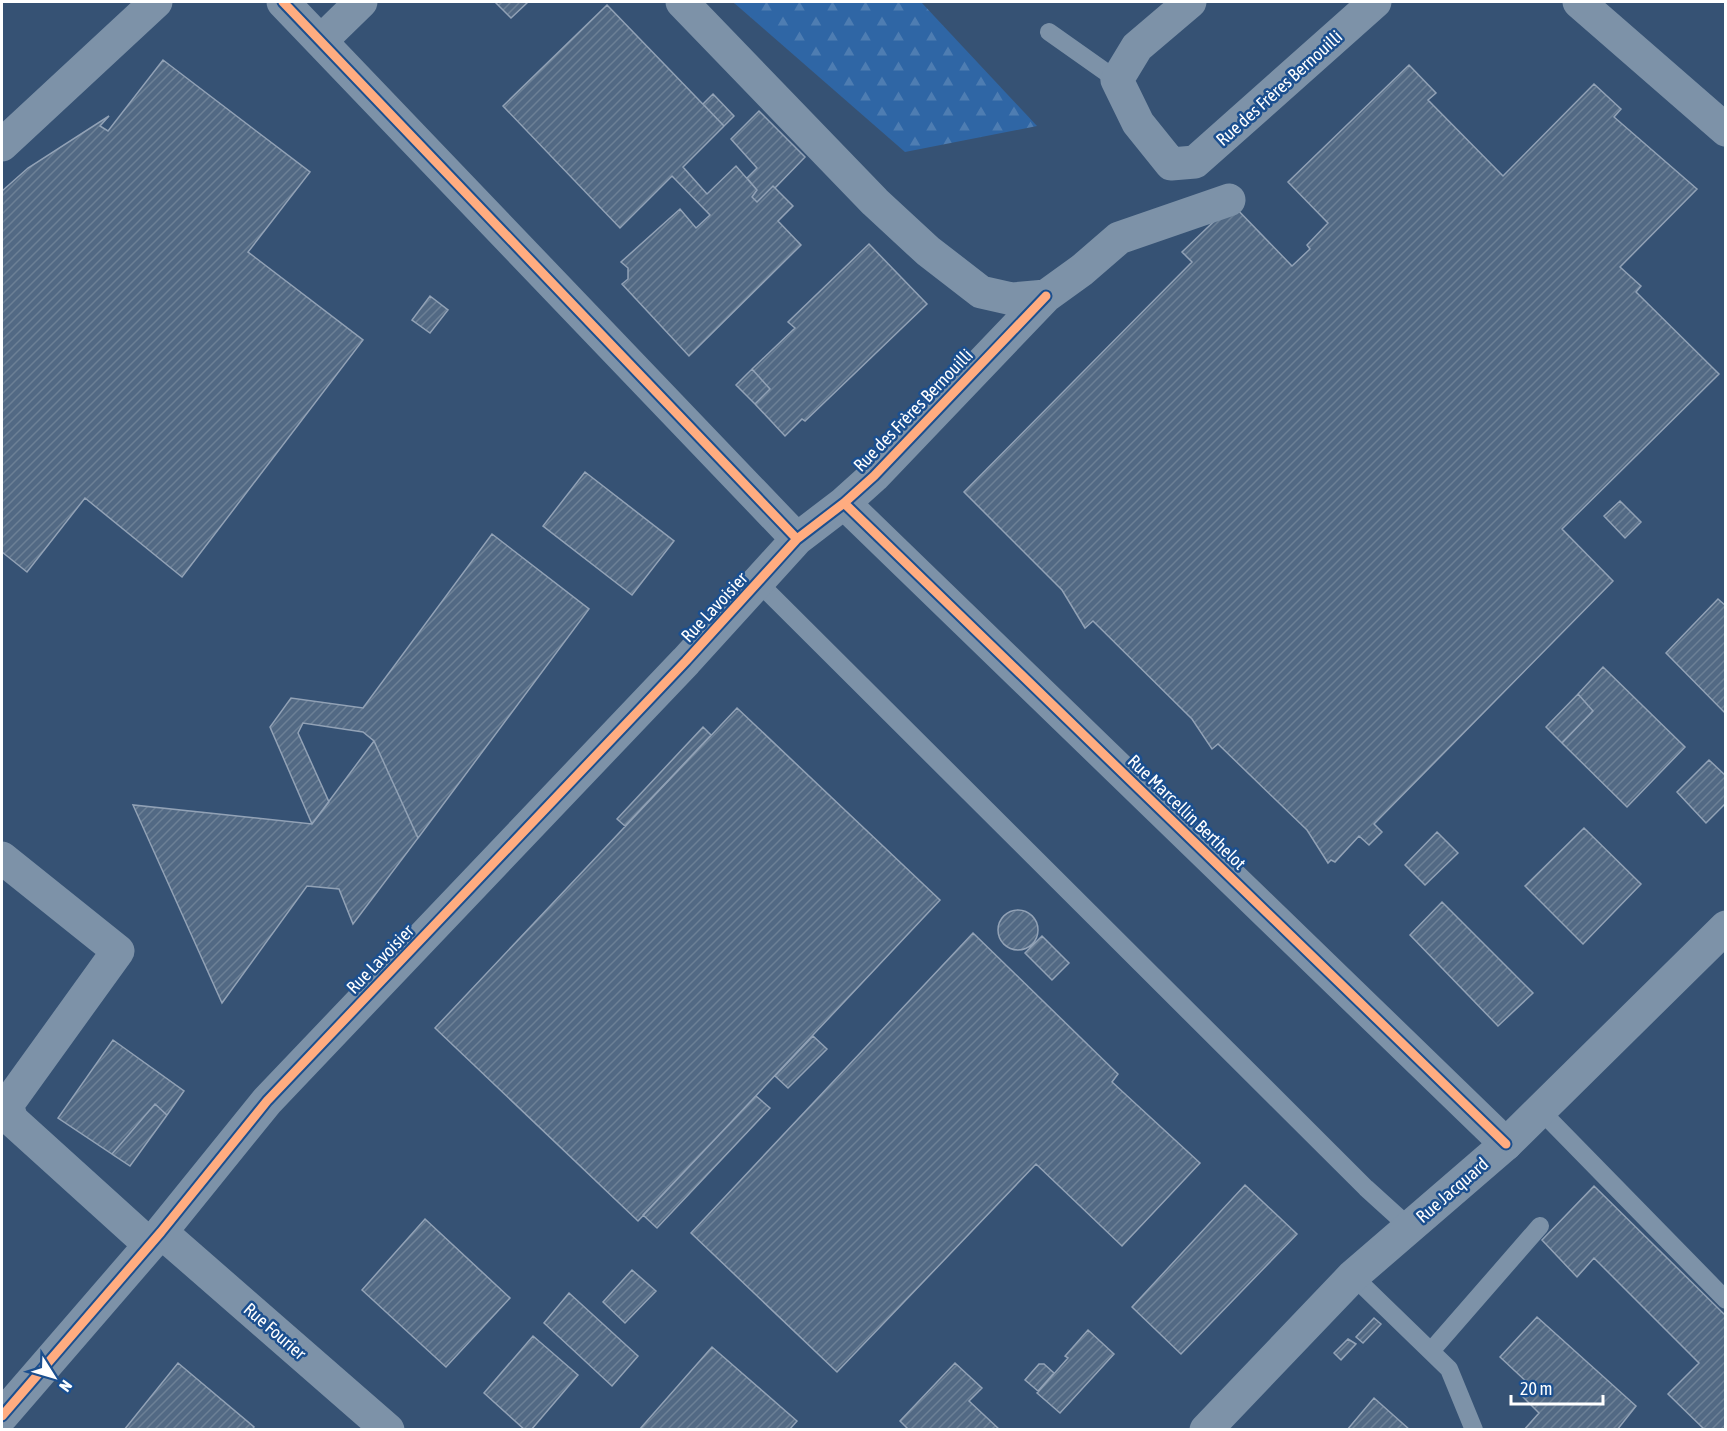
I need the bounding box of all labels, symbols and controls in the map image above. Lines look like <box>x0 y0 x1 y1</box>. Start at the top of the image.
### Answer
street label: Rue des Frères Bernouilli <box>1212 26 1346 150</box>
street label: Rue des Frères Bernouilli <box>849 344 977 476</box>
street label: Rue Lavoisier <box>676 567 752 646</box>
street label: Rue Marcellin Berthelot <box>1124 750 1250 874</box>
street label: Rue Lavoisier <box>342 920 418 998</box>
street label: Rue Jacquard <box>1412 1153 1492 1227</box>
street label: Rue Fourier <box>240 1298 311 1364</box>
north arrow <box>24 1347 84 1407</box>
scale bar <box>1511 1368 1602 1406</box>
text: N <box>56 1377 76 1395</box>
text: 20 m <box>1520 1378 1552 1399</box>

